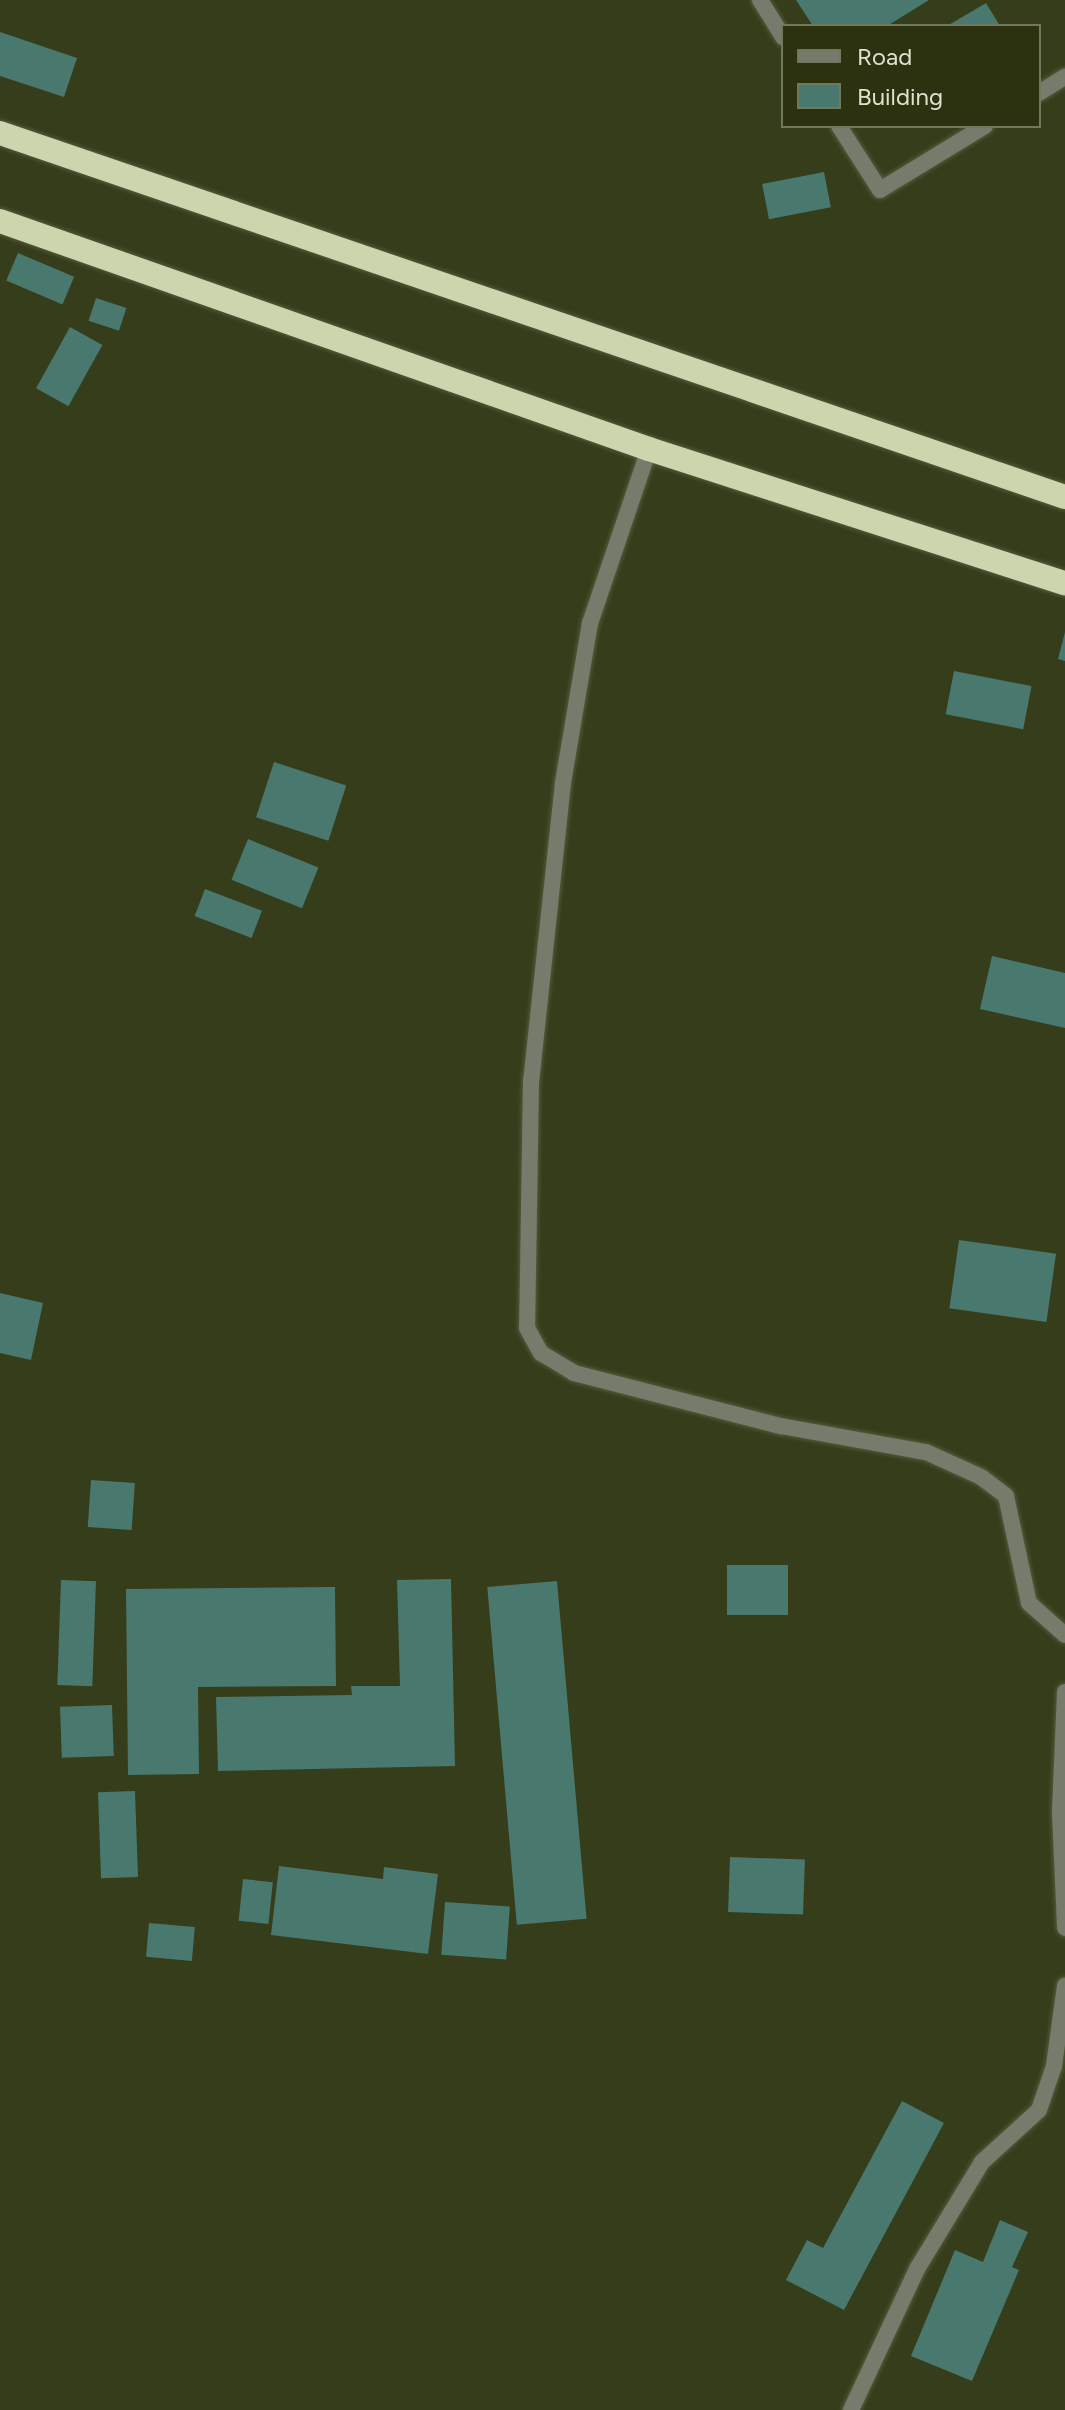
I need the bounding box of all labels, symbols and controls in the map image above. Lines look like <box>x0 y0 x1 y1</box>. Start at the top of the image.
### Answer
legend <box>781 24 1041 128</box>
text: Road <box>857 42 912 71</box>
text: Building <box>857 82 943 111</box>

